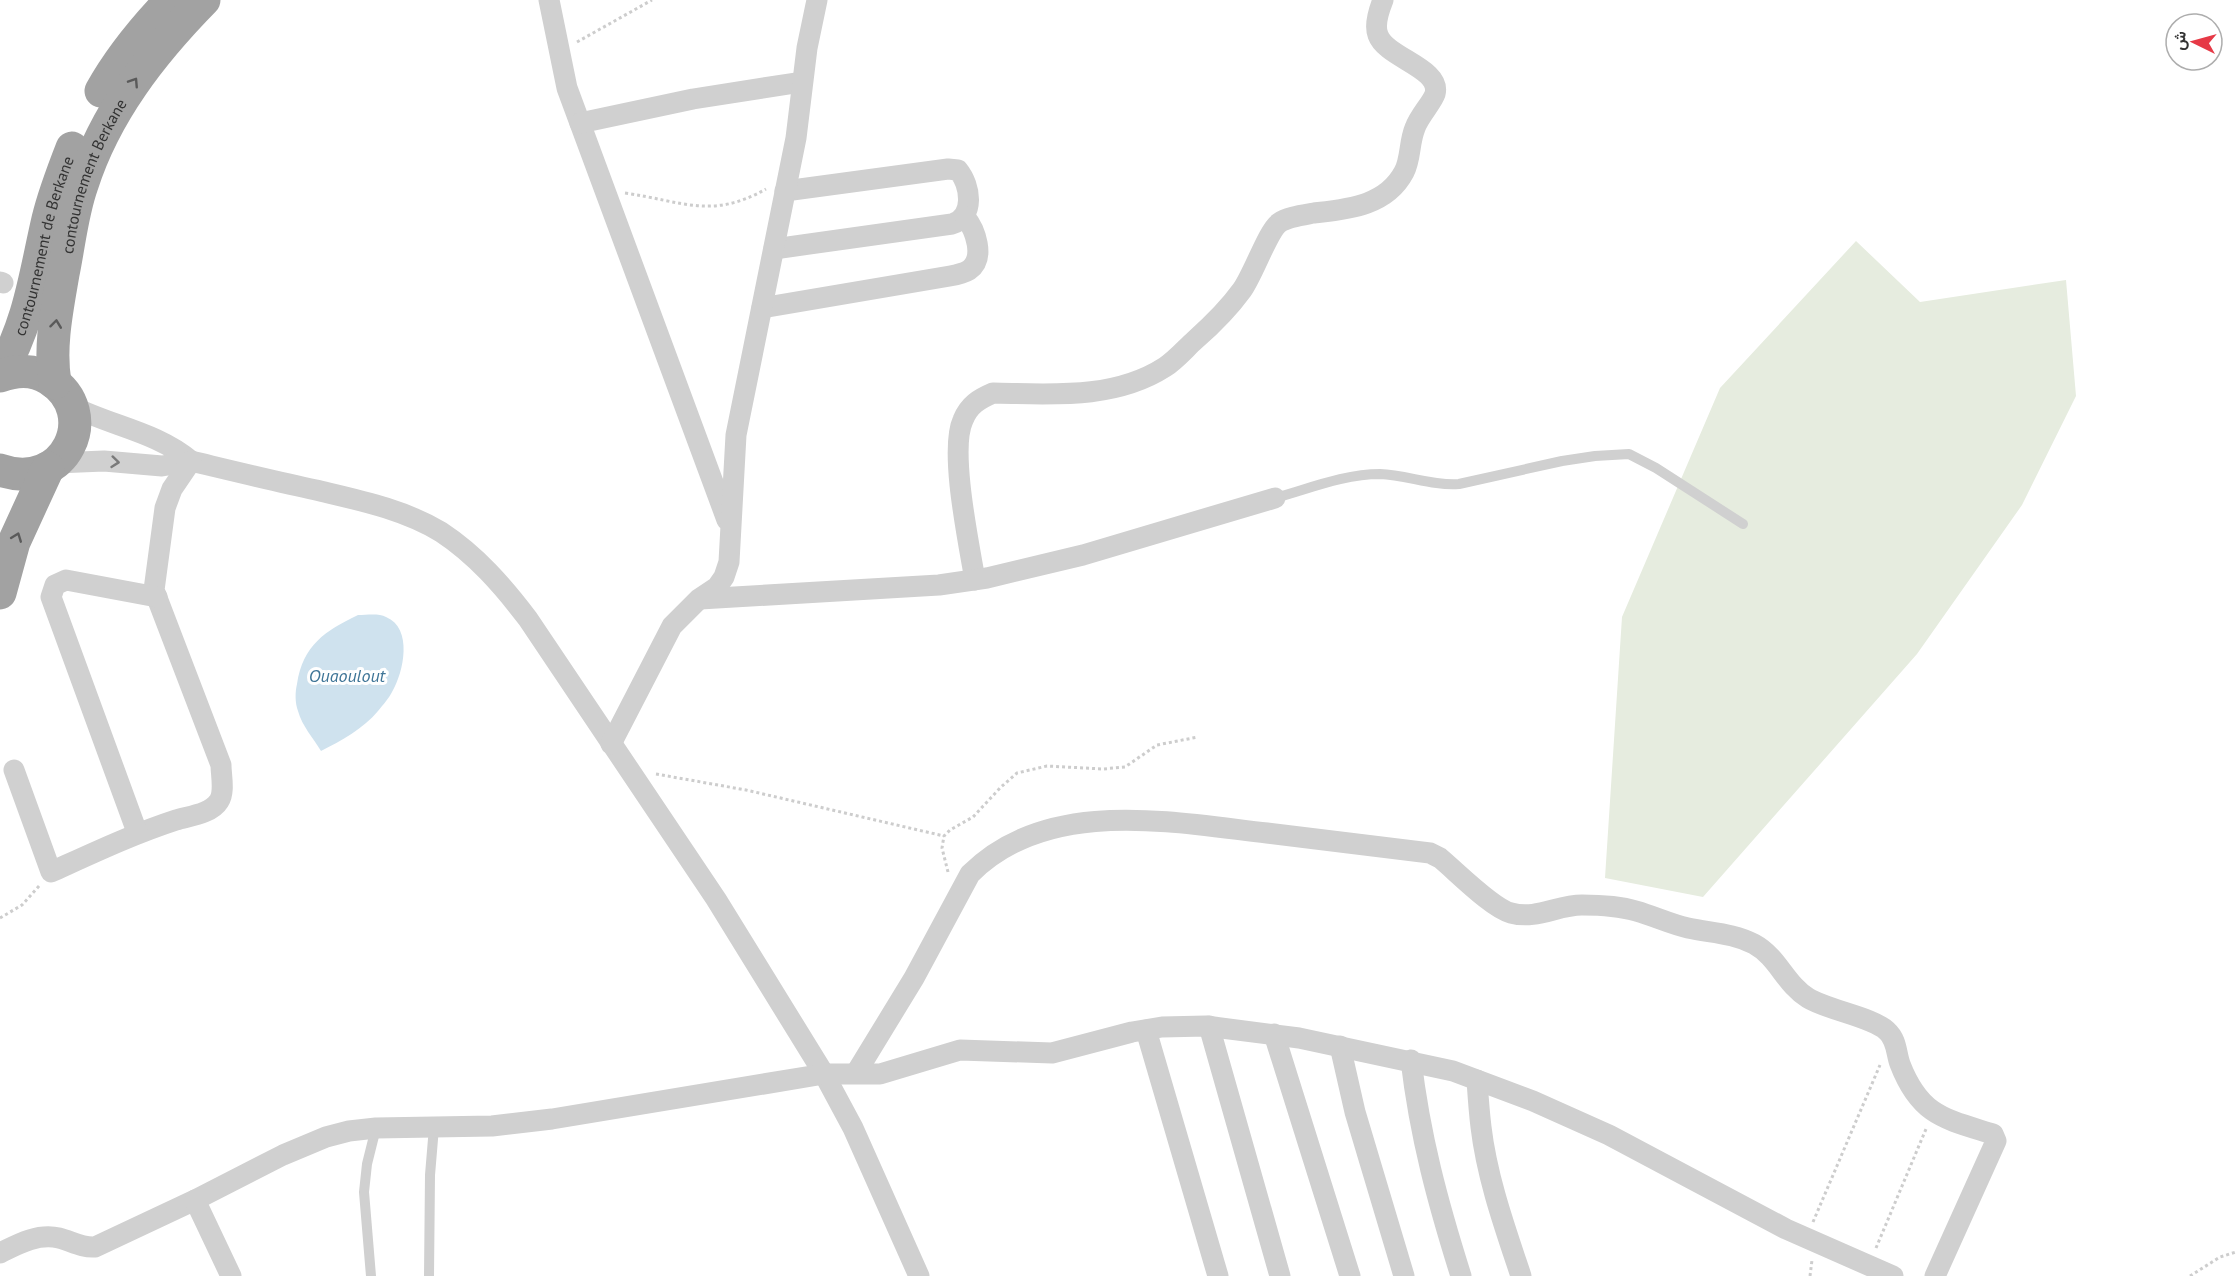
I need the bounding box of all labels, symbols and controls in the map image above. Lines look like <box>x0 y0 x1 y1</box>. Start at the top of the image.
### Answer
north arrow <box>2164 12 2224 72</box>
text: ش <box>2168 30 2190 51</box>
one-way arrow <box>127 78 138 89</box>
street label: contournement Berkane <box>57 95 131 255</box>
street label: contournement de Berkane <box>9 153 78 338</box>
one-way arrow <box>49 320 61 329</box>
one-way arrow <box>110 455 119 468</box>
one-way arrow <box>9 532 22 543</box>
water label: Ouaoulout <box>309 664 387 687</box>

